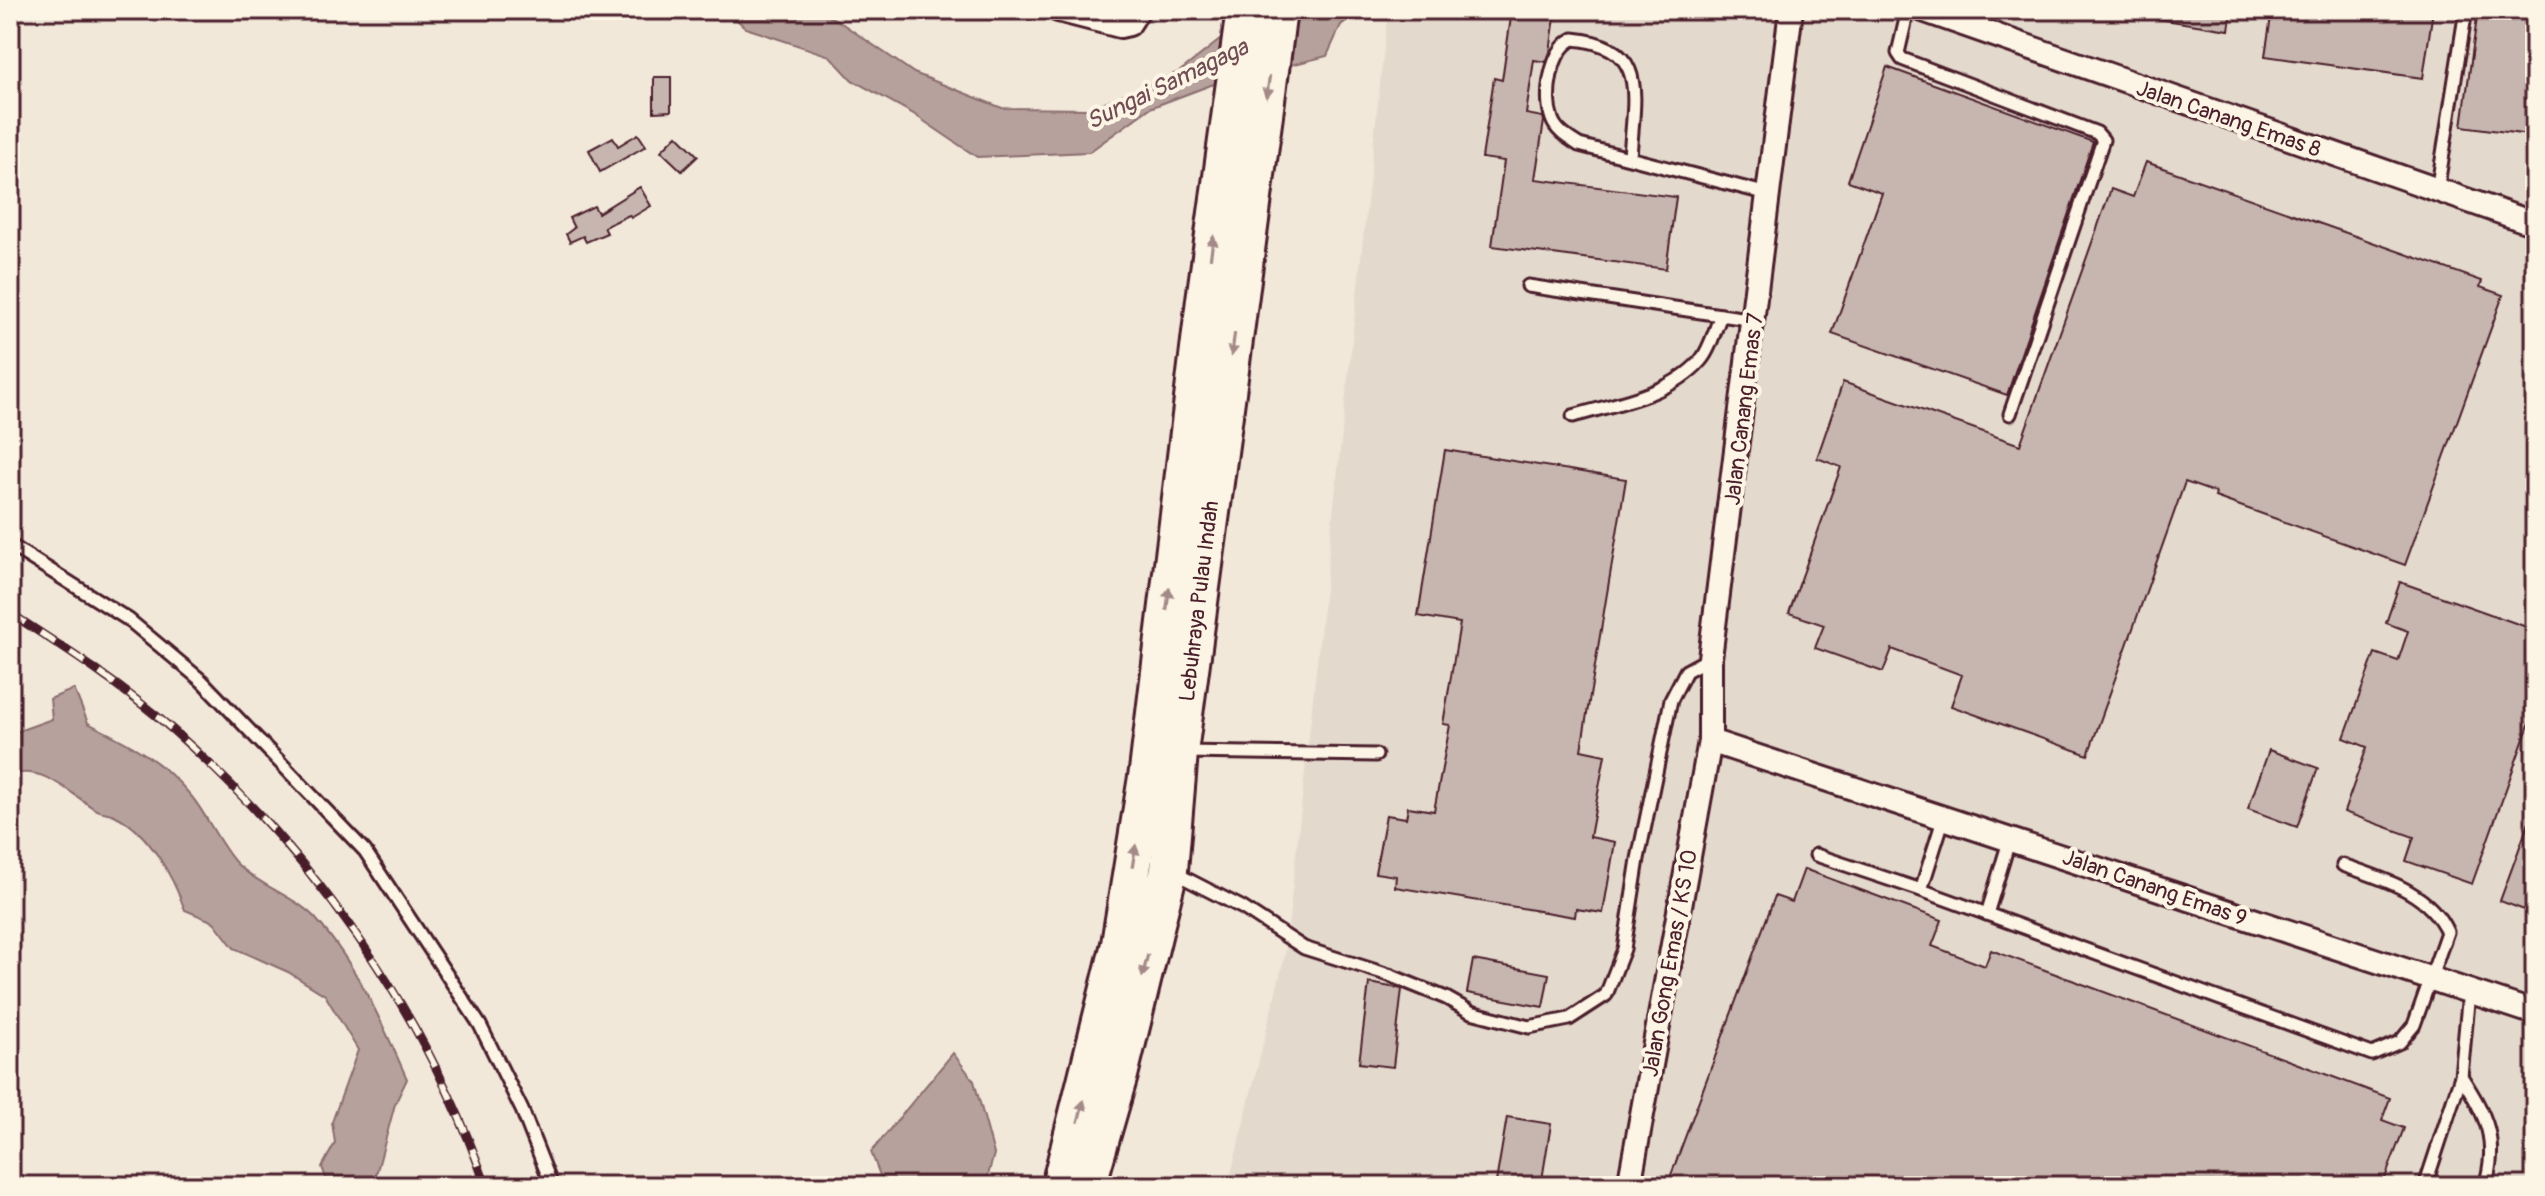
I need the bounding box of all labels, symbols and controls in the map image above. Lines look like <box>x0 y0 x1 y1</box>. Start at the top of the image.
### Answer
water label: Sungai Samagaga <box>1082 32 1255 136</box>
street label: Jalan Canang Emas 8 <box>2133 74 2325 164</box>
one-way arrow <box>1261 75 1274 100</box>
one-way arrow <box>1206 234 1219 259</box>
street label: Jalan Canang Emas 7 <box>1718 311 1770 507</box>
one-way arrow <box>1226 333 1239 358</box>
street label: Lebuhraya Pulau Indah <box>1173 499 1225 703</box>
one-way arrow <box>1162 586 1175 611</box>
street label: Jalan Canang Emas 9 <box>2059 843 2251 933</box>
one-way arrow <box>1129 844 1141 869</box>
street label: Jalan Gong Emas / KS 10 <box>1636 847 1704 1079</box>
one-way arrow <box>1138 954 1151 979</box>
one-way arrow <box>1076 1098 1088 1123</box>

